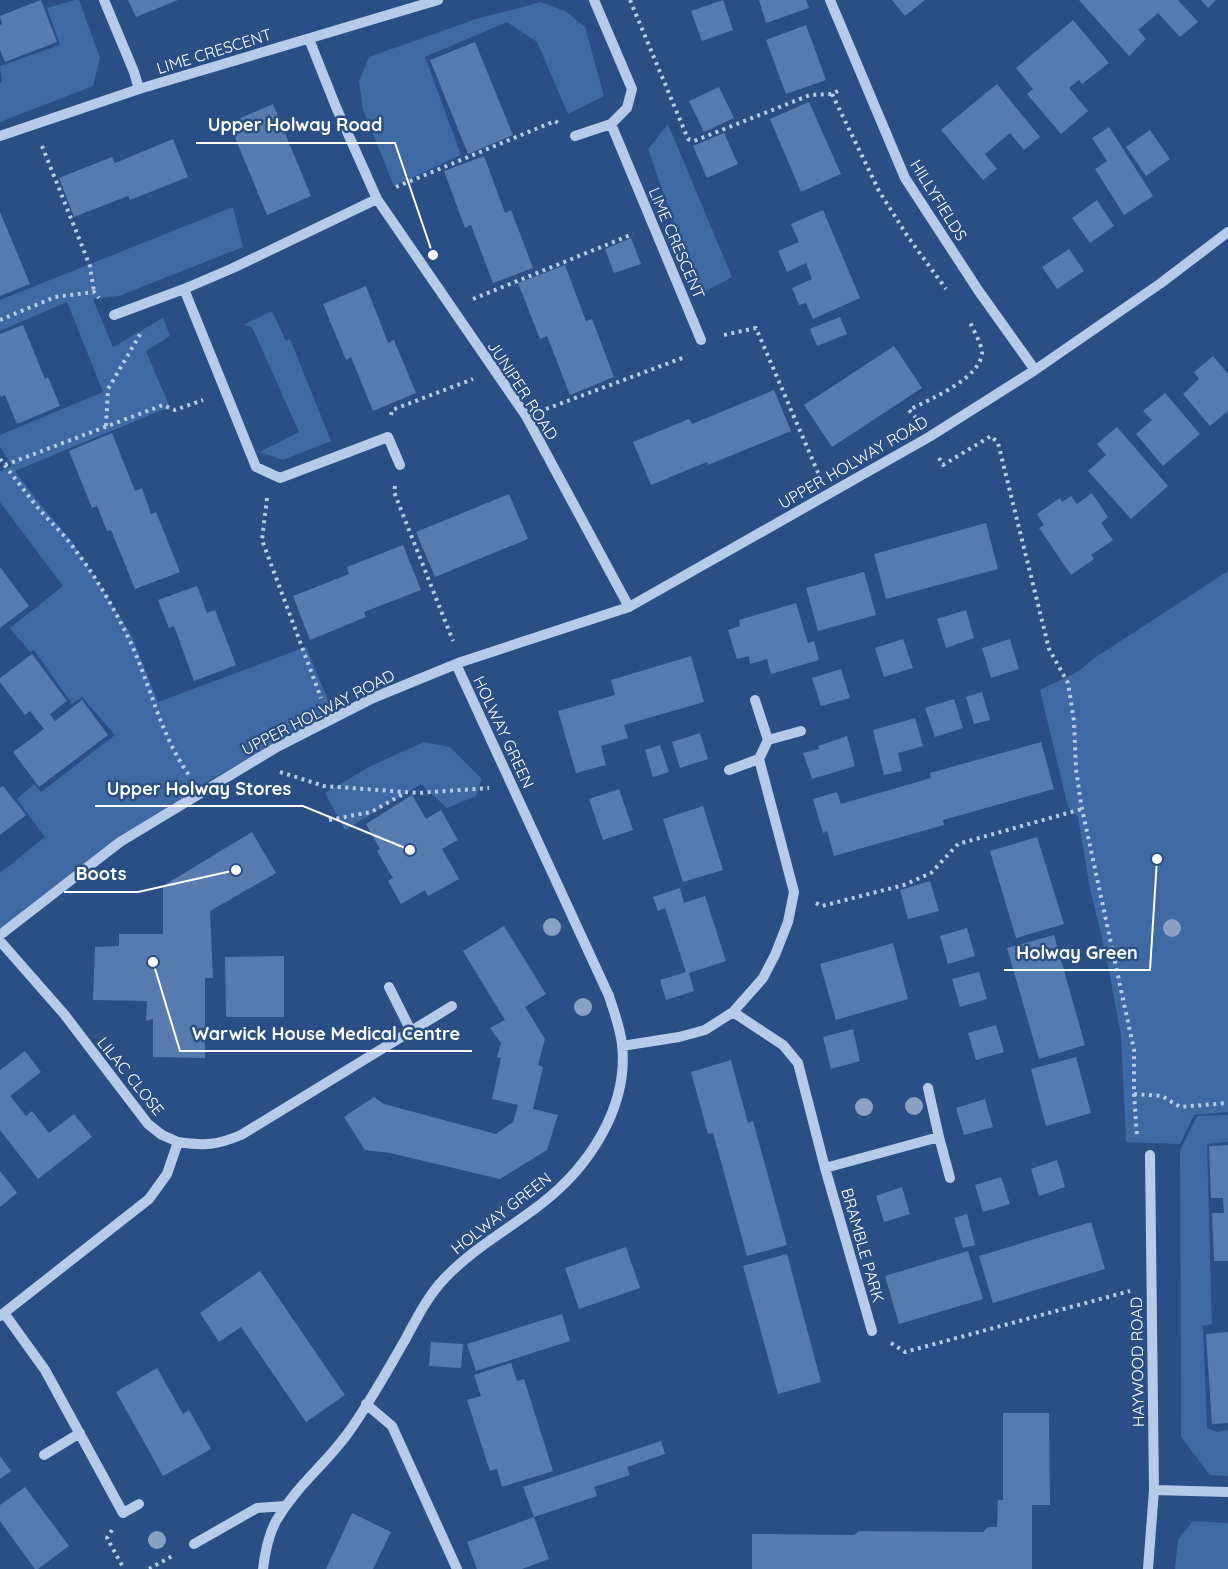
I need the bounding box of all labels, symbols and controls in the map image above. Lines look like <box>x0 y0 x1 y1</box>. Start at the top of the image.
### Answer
street label: LIME CRESCENT <box>154 24 274 78</box>
callout: Upper Holway Road <box>196 107 395 143</box>
text: Upper Holway Road <box>208 113 382 136</box>
street label: HILLYFIELDS <box>906 156 972 244</box>
street label: LIME CRESCENT <box>644 184 710 302</box>
street label: JUNIPER ROAD <box>483 337 563 443</box>
street label: UPPER HOLWAY ROAD <box>775 411 931 513</box>
street label: UPPER HOLWAY ROAD <box>238 665 398 759</box>
street label: HOLWAY GREEN <box>469 673 539 791</box>
callout: Upper Holway Stores <box>95 770 303 806</box>
text: Upper Holway Stores <box>107 777 291 800</box>
callout: Boots <box>64 856 138 892</box>
text: Boots <box>76 862 127 885</box>
callout: Holway Green <box>1004 934 1150 970</box>
text: Holway Green <box>1016 941 1138 964</box>
callout: Warwick House Medical Centre <box>180 1015 472 1051</box>
text: Warwick House Medical Centre <box>192 1022 460 1045</box>
street label: LILAC CLOSE <box>93 1033 169 1119</box>
street label: HOLWAY GREEN <box>447 1168 555 1258</box>
street label: BRAMBLE PARK <box>837 1186 889 1305</box>
street label: HAYWOOD ROAD <box>1126 1297 1148 1427</box>

